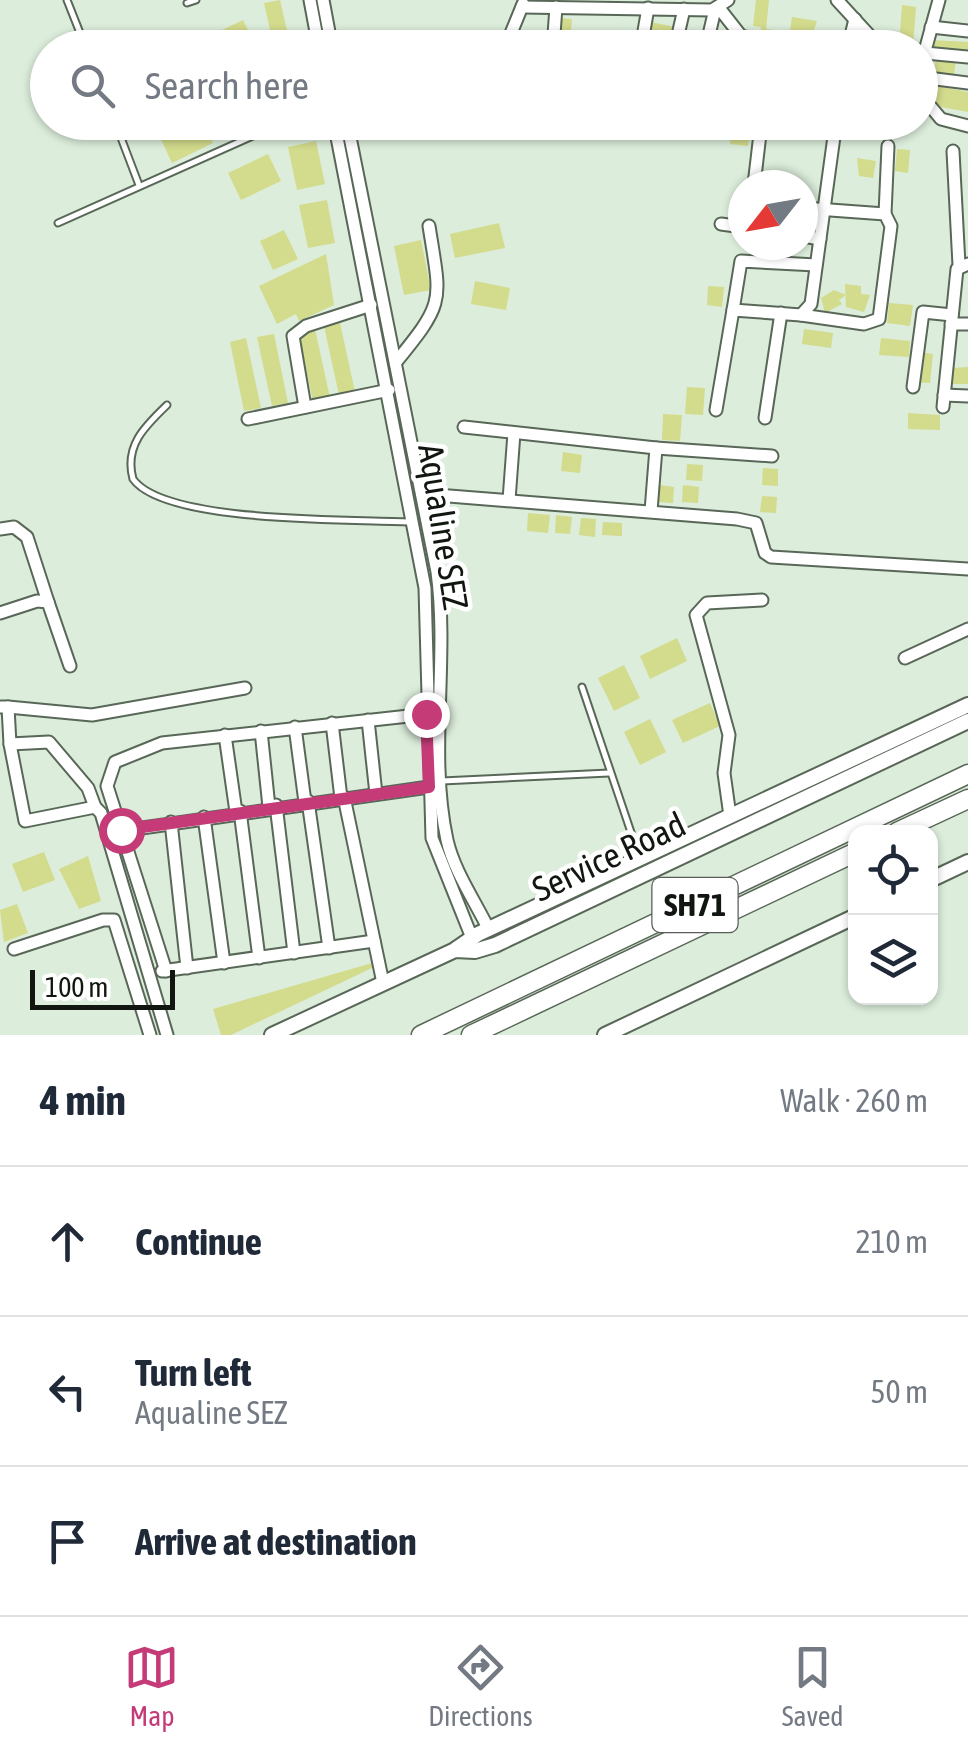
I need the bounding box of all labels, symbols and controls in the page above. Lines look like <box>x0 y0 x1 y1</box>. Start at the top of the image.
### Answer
search box <box>30 30 938 140</box>
icon: search <box>65 58 120 113</box>
text: Search here <box>145 64 309 107</box>
north arrow <box>728 170 818 260</box>
street label: Aqualine SEZ <box>411 441 477 613</box>
route end <box>404 692 450 738</box>
street label: Service Road <box>526 803 691 909</box>
route start <box>99 808 145 854</box>
map controls <box>848 825 938 1005</box>
button: locate <box>848 825 938 915</box>
road number: SH71 <box>652 878 738 932</box>
button: layers <box>848 915 938 1005</box>
scale bar <box>30 965 175 1010</box>
text: 100 m <box>45 971 108 1003</box>
text: 4 min <box>40 1076 126 1124</box>
text: Walk · 260 m <box>780 1082 928 1119</box>
icon: ahead <box>40 1214 95 1269</box>
text: Continue <box>135 1220 262 1263</box>
text: 210 m <box>855 1223 928 1260</box>
text: Turn left <box>135 1351 251 1394</box>
icon: left <box>40 1364 95 1419</box>
text: 50 m <box>870 1373 928 1410</box>
text: Aqualine SEZ <box>135 1394 288 1431</box>
icon: arrive <box>40 1514 95 1569</box>
text: Arrive at destination <box>135 1520 417 1563</box>
tab: Map <box>124 1640 179 1732</box>
tab: Directions <box>428 1640 533 1732</box>
tab: Saved <box>782 1640 844 1732</box>

